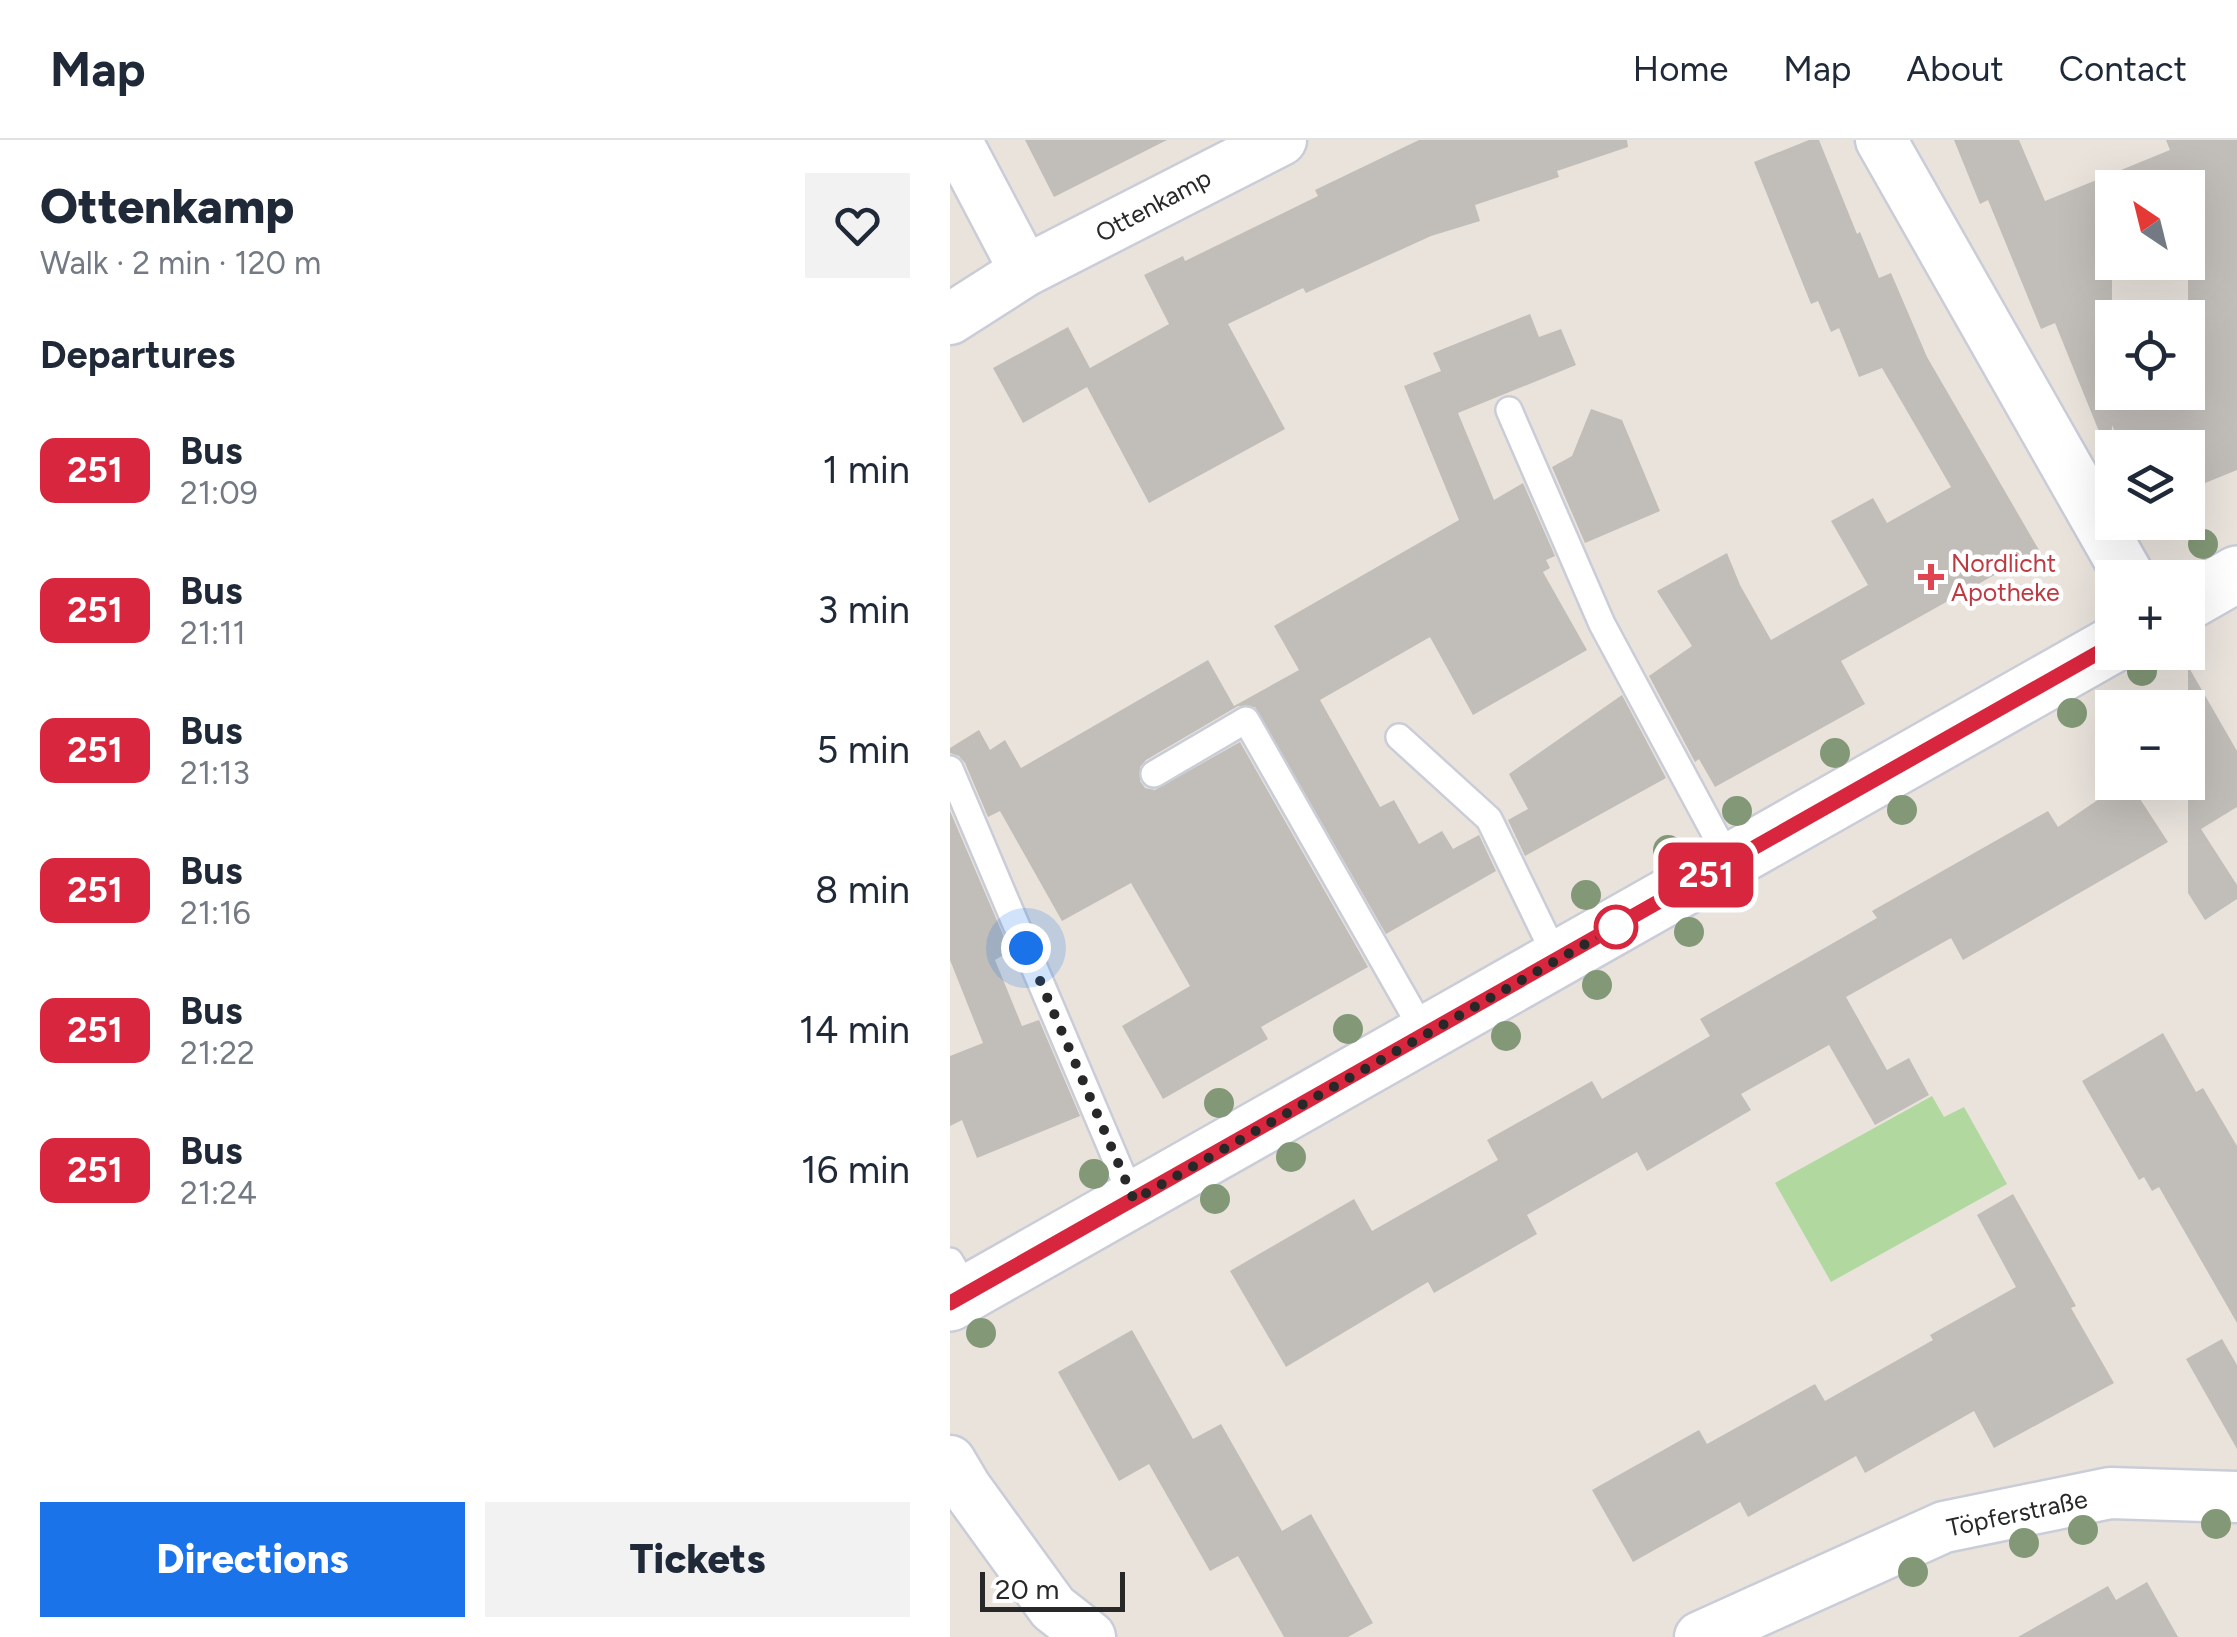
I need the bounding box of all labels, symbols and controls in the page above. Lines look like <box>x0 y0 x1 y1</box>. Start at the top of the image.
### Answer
text: Map <box>50 40 146 98</box>
text: Home <box>1633 48 1728 90</box>
text: Map <box>1783 48 1852 90</box>
text: About <box>1907 48 2004 90</box>
text: Contact <box>2059 48 2187 90</box>
street label: Ottenkamp <box>1090 162 1216 248</box>
north arrow <box>2095 170 2205 280</box>
map controls <box>2095 170 2205 800</box>
button: heart <box>805 173 910 278</box>
text: Ottenkamp <box>40 177 294 235</box>
text: Walk · 2 min · 120 m <box>40 244 321 282</box>
button: locate <box>2095 300 2205 410</box>
text: Departures <box>40 332 235 378</box>
text: Bus <box>180 428 243 474</box>
button: layers <box>2095 430 2205 540</box>
text: 1 min <box>823 447 910 493</box>
text: 251 <box>67 449 123 491</box>
text: 21:09 <box>180 474 258 512</box>
place label: Nordlicht Apotheke <box>1951 548 2060 607</box>
button: + <box>2095 560 2205 670</box>
marker: Nordlicht Apotheke <box>1920 566 1942 588</box>
text: Bus <box>180 568 243 614</box>
text: 3 min <box>818 587 910 633</box>
text: 251 <box>67 589 123 631</box>
text: 21:11 <box>180 614 246 652</box>
button: − <box>2095 690 2205 800</box>
text: Bus <box>180 708 243 754</box>
text: 5 min <box>816 727 910 773</box>
text: 251 <box>67 729 123 771</box>
text: 21:13 <box>180 754 250 792</box>
line badge: 251 <box>1648 842 1764 908</box>
text: Bus <box>180 848 243 894</box>
text: 251 <box>1678 854 1734 896</box>
text: 8 min <box>815 867 910 913</box>
text: 251 <box>67 869 123 911</box>
text: 21:16 <box>180 894 251 932</box>
unlabelled marker <box>1595 906 1637 948</box>
your location <box>1001 923 1051 973</box>
text: Bus <box>180 988 243 1034</box>
text: 14 min <box>799 1007 910 1053</box>
text: 251 <box>67 1009 123 1051</box>
text: 21:22 <box>180 1034 255 1072</box>
text: Bus <box>180 1128 243 1174</box>
text: 16 min <box>801 1147 910 1193</box>
text: 251 <box>67 1149 123 1191</box>
text: 21:24 <box>180 1174 257 1212</box>
street label: Töpferstraße <box>1944 1483 2090 1543</box>
button: Directions <box>40 1502 465 1617</box>
button: Tickets <box>485 1502 910 1617</box>
scale bar <box>980 1567 1125 1612</box>
text: 20 m <box>995 1572 1059 1606</box>

